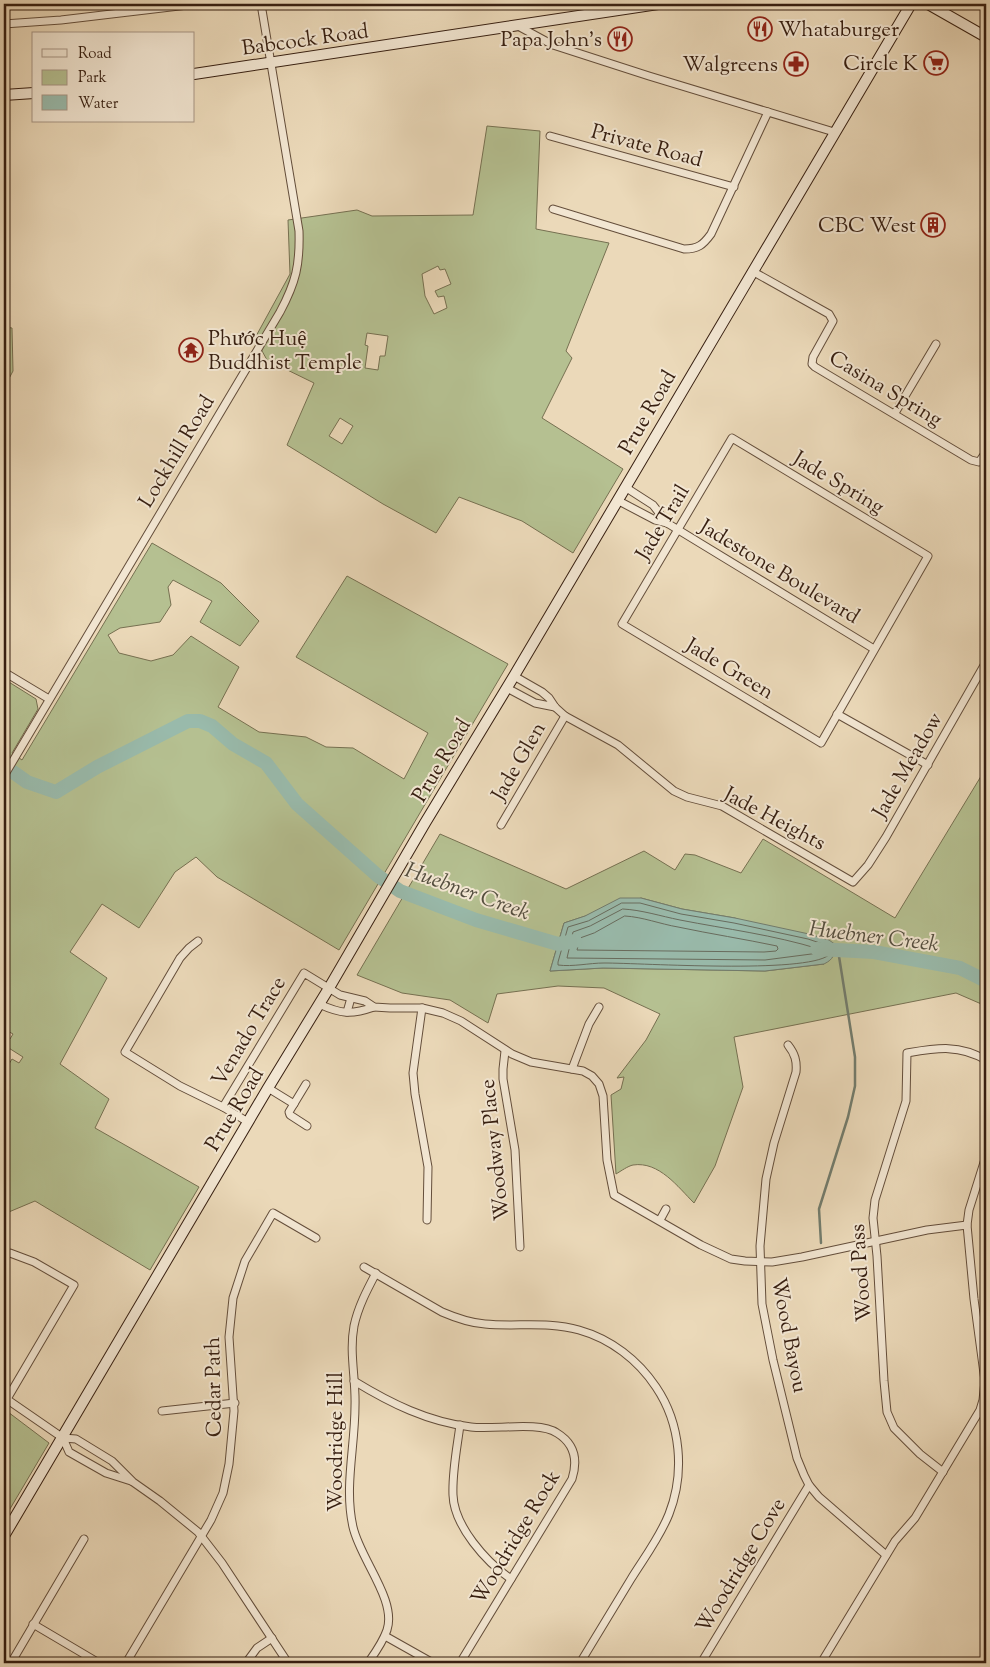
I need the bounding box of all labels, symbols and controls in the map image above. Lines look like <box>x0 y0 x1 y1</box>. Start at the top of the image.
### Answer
restaurant icon: Whataburger <box>747 16 773 42</box>
place label: Whataburger <box>778 16 899 46</box>
street label: Babcock Road <box>240 17 371 65</box>
place label: Papa John's <box>500 26 602 56</box>
restaurant icon: Papa John's <box>607 26 633 52</box>
legend <box>32 32 195 122</box>
text: Road <box>78 44 112 65</box>
place label: Circle K <box>843 50 918 80</box>
supermarket icon: Circle K <box>923 50 949 76</box>
place label: Walgreens <box>682 51 778 81</box>
pharmacy icon: Walgreens <box>783 51 809 77</box>
text: Park <box>78 68 107 89</box>
text: Water <box>78 94 119 115</box>
street label: Private Road <box>587 118 706 176</box>
place label: CBC West <box>818 212 916 242</box>
building icon: CBC West <box>920 212 946 238</box>
place label: Phước Huệ Buddhist Temple <box>208 325 362 379</box>
temple icon: Phước Huệ Buddhist Temple <box>178 337 204 363</box>
street label: Casina Spring <box>823 344 947 435</box>
street label: Prue Road <box>612 365 685 461</box>
street label: Lockhill Road <box>132 390 223 514</box>
street label: Jade Spring <box>786 444 889 523</box>
street label: Jade Trail <box>629 479 698 567</box>
street label: Jadestone Boulevard <box>692 512 865 633</box>
street label: Jade Green <box>678 631 779 708</box>
street label: Jade Meadow <box>866 707 951 825</box>
street label: Prue Road <box>406 713 480 809</box>
street label: Jade Glen <box>485 717 554 808</box>
street label: Jade Heights <box>717 780 830 859</box>
water label: Huebner Creek <box>400 855 534 930</box>
water label: Huebner Creek <box>807 914 940 962</box>
street label: Venado Trace <box>205 971 294 1093</box>
street label: Prue Road <box>199 1062 273 1158</box>
street label: Woodway Place <box>474 1077 518 1222</box>
street label: Wood Pass <box>844 1223 880 1323</box>
street label: Wood Bayou <box>762 1275 814 1396</box>
street label: Cedar Path <box>199 1337 231 1437</box>
street label: Woodridge Hill <box>322 1372 352 1512</box>
street label: Woodridge Rock <box>465 1464 569 1611</box>
street label: Woodridge Cove <box>689 1493 794 1639</box>

